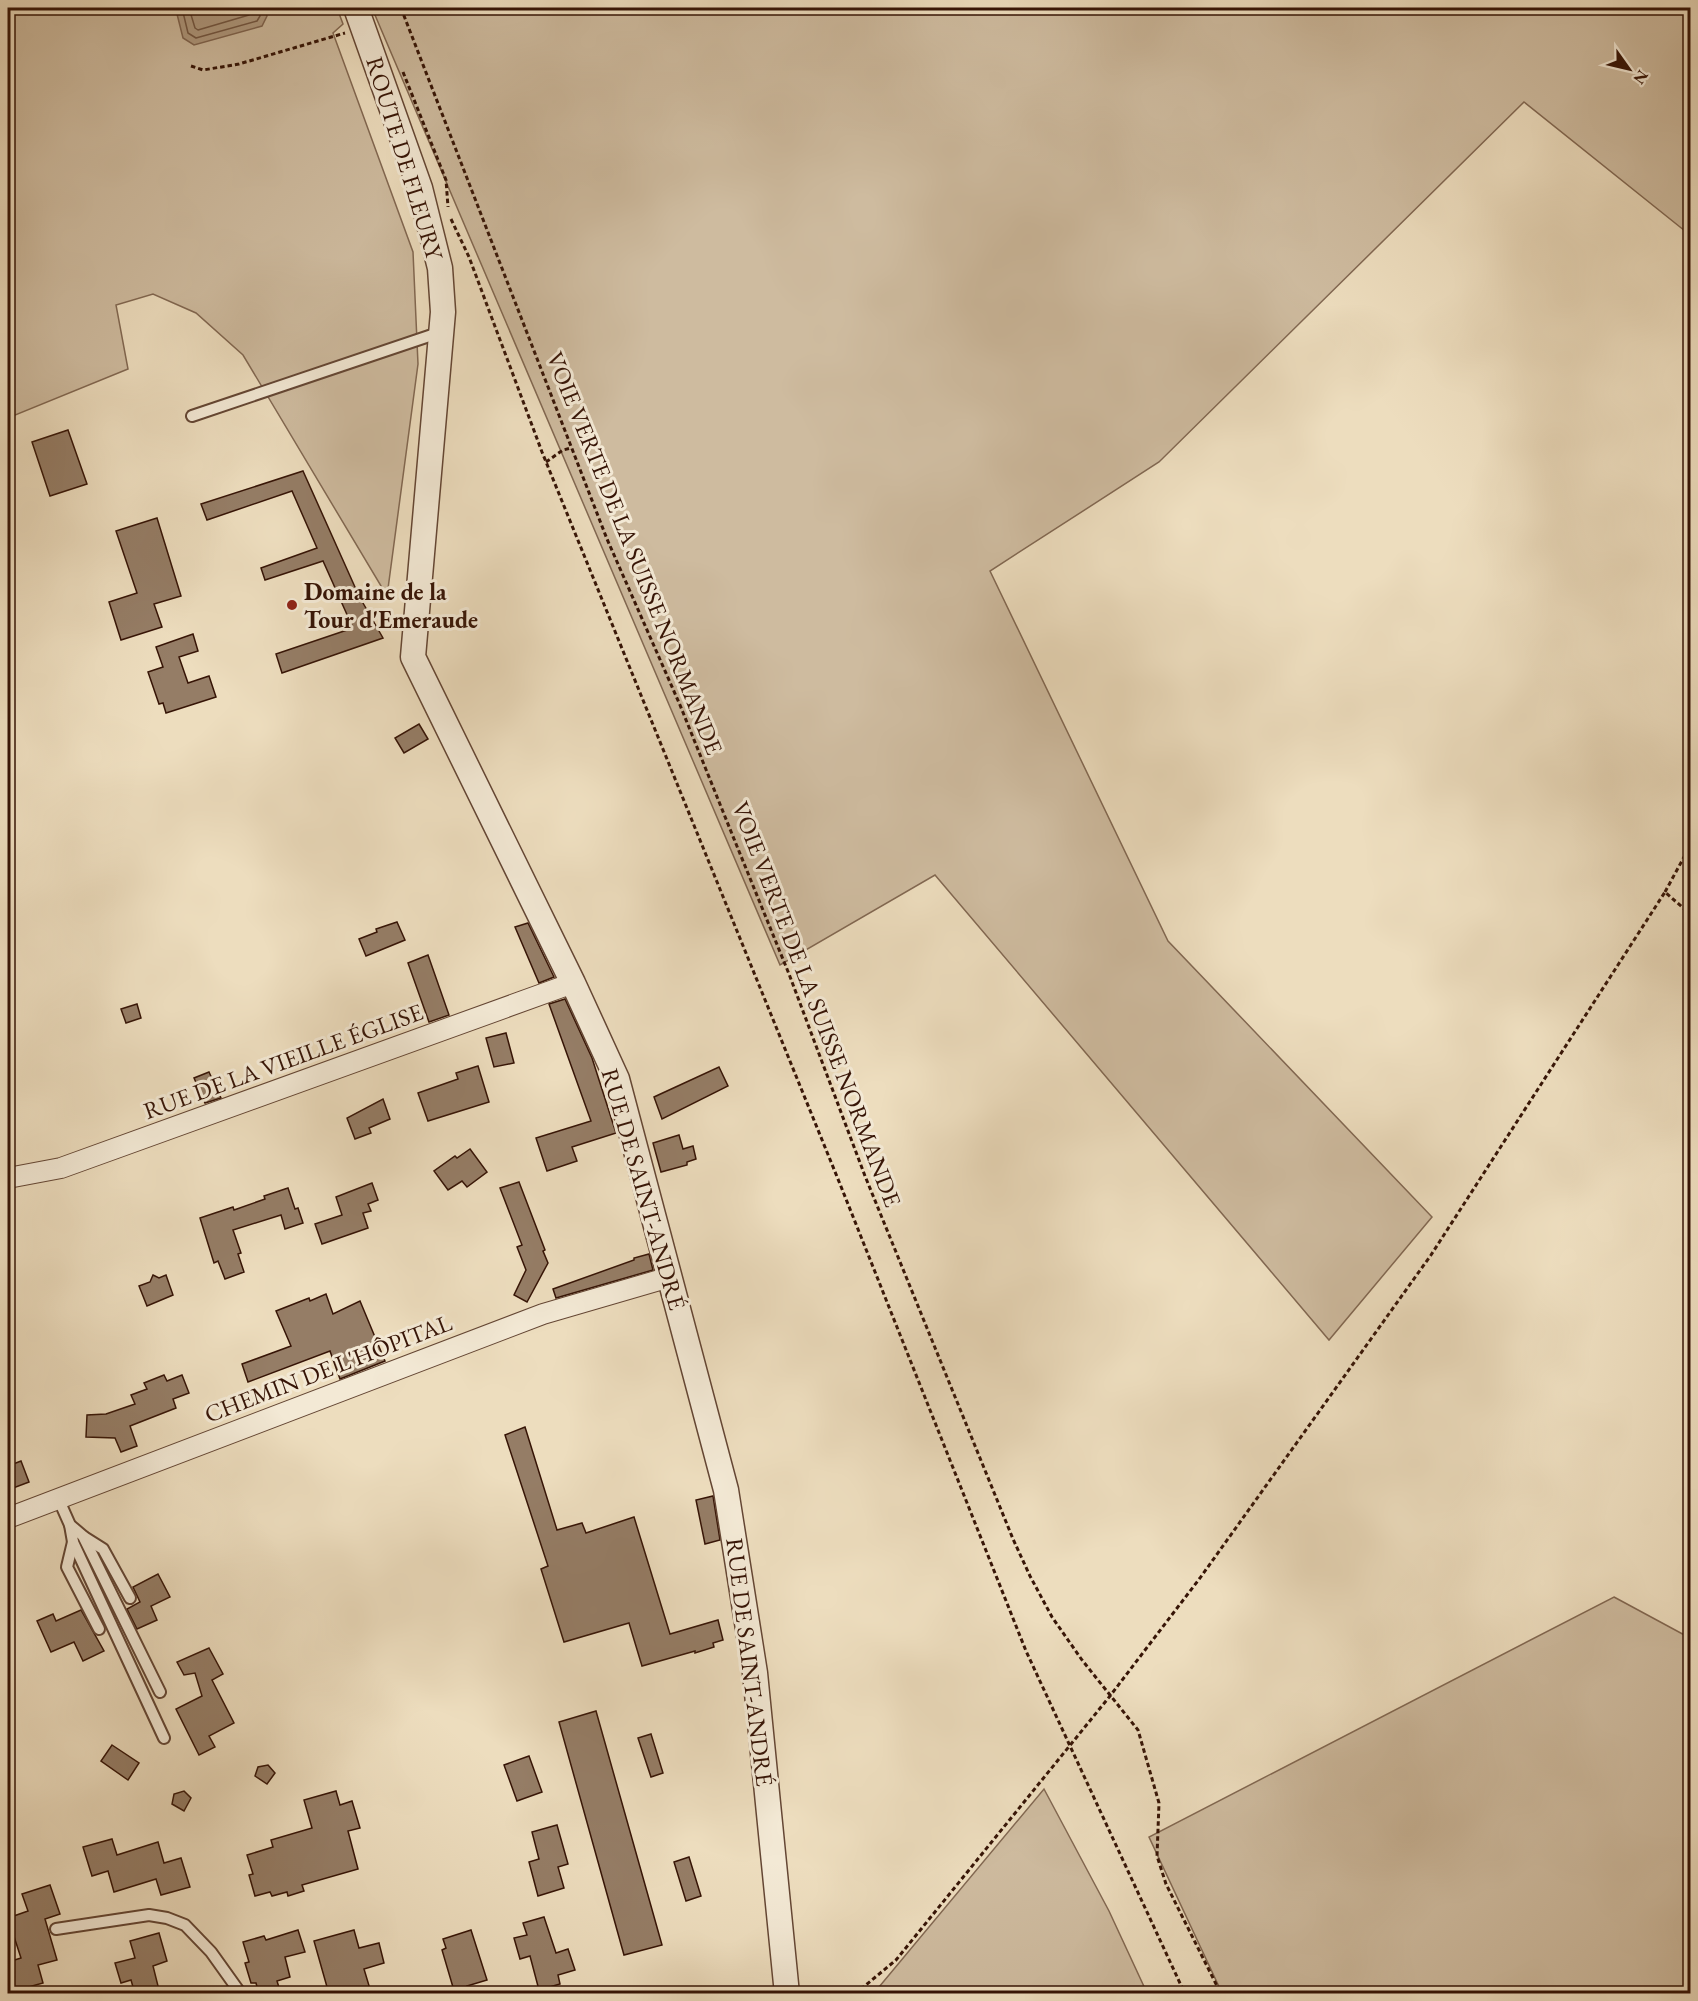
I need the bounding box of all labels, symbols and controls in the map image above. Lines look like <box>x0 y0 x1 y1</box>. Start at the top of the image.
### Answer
north arrow <box>1599 39 1659 99</box>
street label: ROUTE DE FLEURY <box>359 53 451 264</box>
text: N <box>1629 66 1653 88</box>
street label: VOIE VERTE DE LA SUISSE NORMANDE <box>540 347 730 759</box>
place label: Domaine de la Tour d'Emeraude <box>304 576 478 635</box>
marker: Domaine de la Tour d'Emeraude <box>285 598 299 612</box>
street label: VOIE VERTE DE LA SUISSE NORMANDE <box>725 797 909 1211</box>
street label: RUE DE LA VIEILLE ÉGLISE <box>139 996 427 1126</box>
street label: RUE DE SAINT-ANDRÉ <box>595 1065 693 1313</box>
street label: CHEMIN DE L'HÔPITAL <box>200 1306 456 1430</box>
street label: RUE DE SAINT-ANDRÉ <box>719 1536 781 1788</box>

